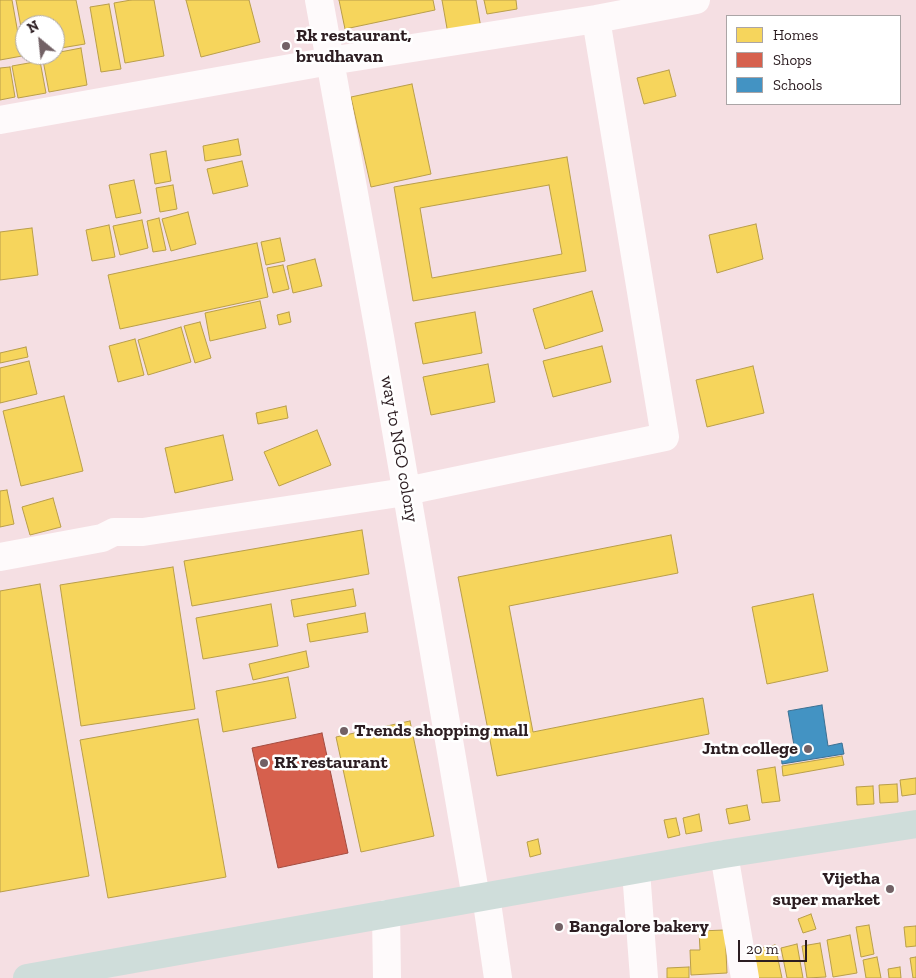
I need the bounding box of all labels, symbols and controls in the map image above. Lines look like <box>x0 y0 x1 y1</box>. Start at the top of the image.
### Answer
north arrow <box>15 15 65 65</box>
legend <box>726 15 901 105</box>
text: N <box>24 17 42 37</box>
place label: Rk restaurant, brudhavan <box>296 25 411 68</box>
text: Homes <box>773 26 818 44</box>
marker: Rk restaurant, brudhavan <box>280 40 292 52</box>
text: Shops <box>773 51 812 69</box>
text: Schools <box>773 76 822 94</box>
street label: way to NGO colony <box>375 374 423 524</box>
place label: Trends shopping mall <box>354 720 528 742</box>
marker: Trends shopping mall <box>338 725 350 737</box>
place label: Jntn college <box>702 738 798 760</box>
marker: Jntn college <box>802 743 814 755</box>
place label: RK restaurant <box>274 752 388 774</box>
marker: RK restaurant <box>258 757 270 769</box>
place label: Vijetha super market <box>773 868 880 911</box>
marker: Vijetha super market <box>884 883 896 895</box>
place label: Bangalore bakery <box>569 916 709 938</box>
marker: Bangalore bakery <box>553 921 565 933</box>
scale bar <box>741 930 810 962</box>
text: 20 m <box>746 940 779 958</box>

